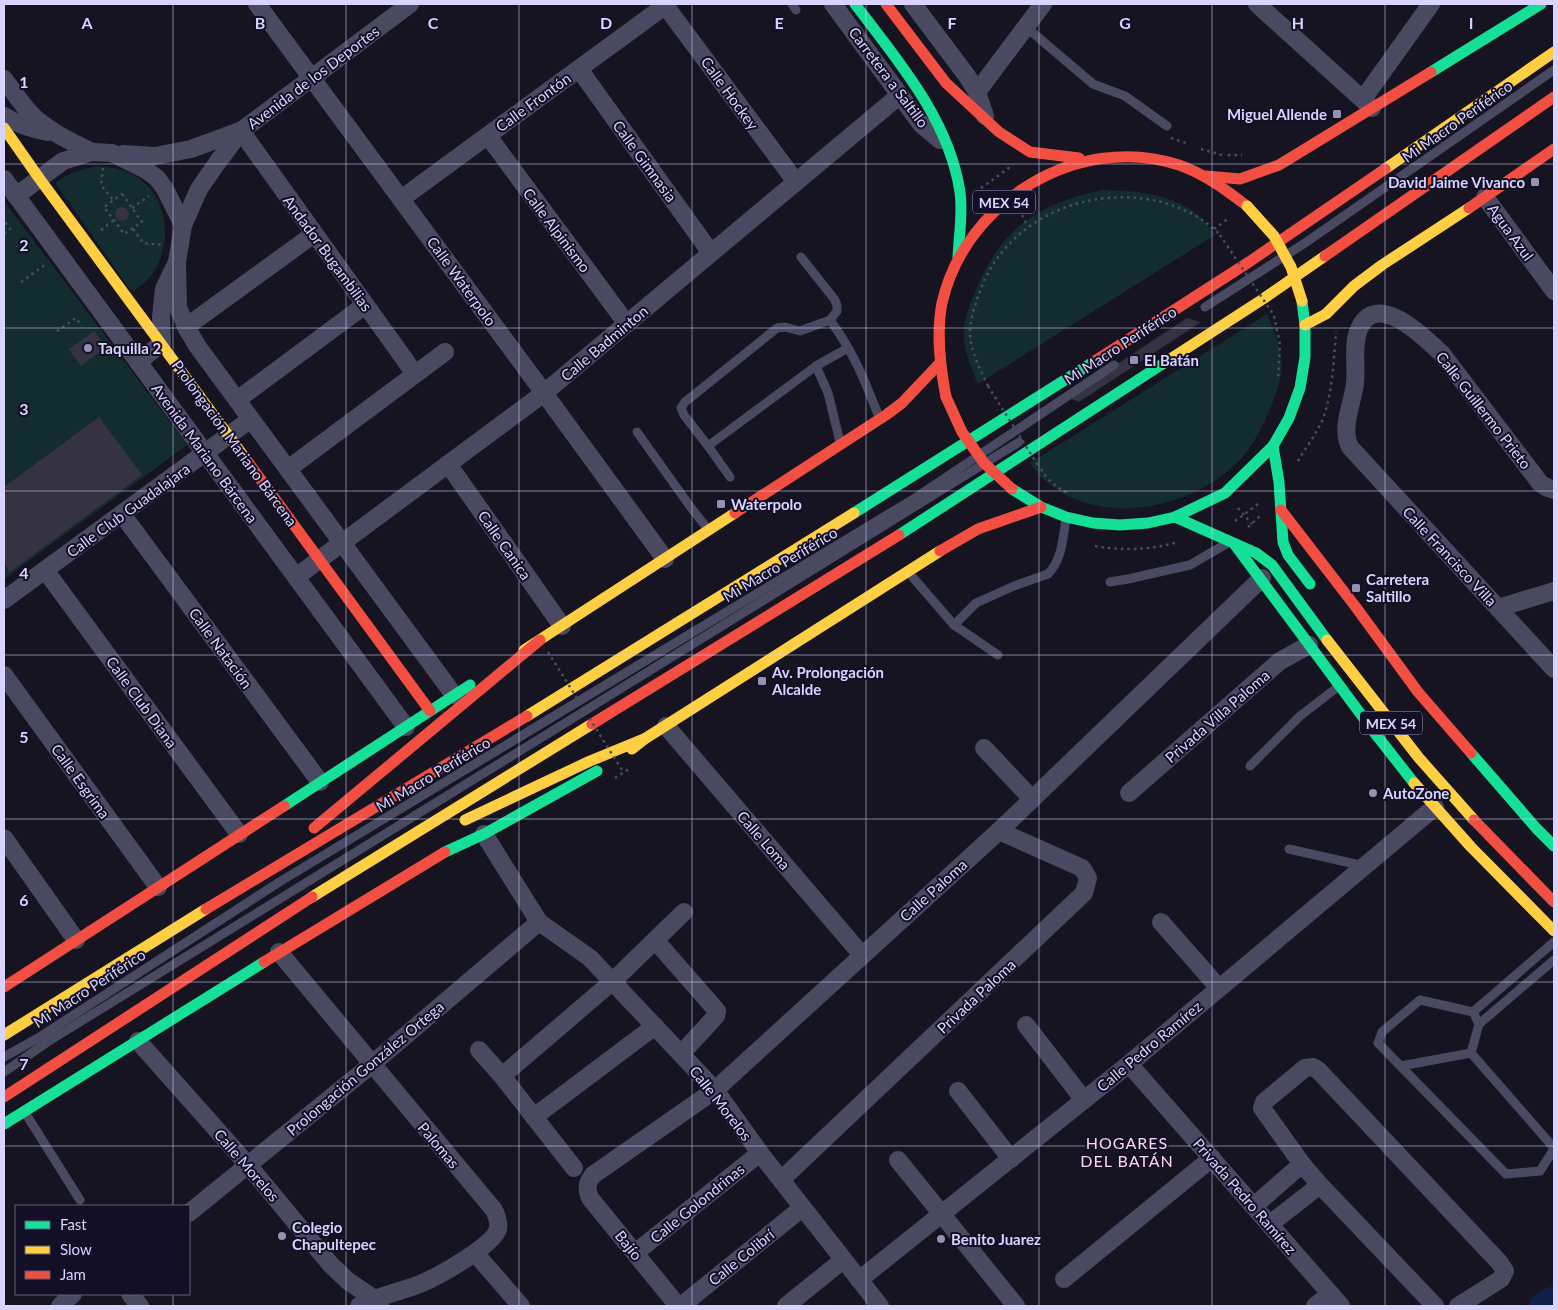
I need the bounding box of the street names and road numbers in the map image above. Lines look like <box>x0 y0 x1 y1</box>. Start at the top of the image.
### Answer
street label: Avenida de los Deportes <box>243 21 383 133</box>
street label: Carretera a Saltillo <box>845 23 933 131</box>
street label: Calle Hockey <box>697 53 763 133</box>
street label: Calle Frontón <box>492 69 574 135</box>
street label: Mi Macro Periférico <box>1399 76 1515 166</box>
street label: Calle Gimnasia <box>609 117 681 205</box>
street label: Calle Alpinismo <box>519 184 595 276</box>
road number: MEX 54 <box>973 190 1035 213</box>
street label: Andador Bugambilias <box>280 192 376 314</box>
street label: Agua Azul <box>1484 200 1538 264</box>
street label: Calle Waterpolo <box>424 233 500 329</box>
street label: Calle Badminton <box>557 301 651 385</box>
street label: Mi Macro Periférico <box>1061 302 1179 388</box>
street label: Calle Guillermo Prieto <box>1433 348 1535 472</box>
street label: Prolongación Mariano Bárcena <box>169 356 301 530</box>
street label: Avenida Mariano Bárcena <box>148 380 262 526</box>
street label: Calle Club Guadalajara <box>63 459 193 561</box>
street label: Calle Francisco Villa <box>1399 502 1501 610</box>
street label: Calle Canica <box>475 507 535 583</box>
street label: Mi Macro Periférico <box>720 523 840 605</box>
street label: Calle Natación <box>186 604 256 692</box>
street label: Calle Club Diana <box>103 653 181 751</box>
street label: Privada Villa Paloma <box>1161 666 1273 766</box>
road number: MEX 54 <box>1360 711 1422 734</box>
street label: Mi Macro Periférico <box>373 733 493 815</box>
street label: Calle Esgrima <box>48 740 114 822</box>
street label: Calle Loma <box>734 807 794 873</box>
street label: Calle Paloma <box>896 855 970 925</box>
street label: Mi Macro Periférico <box>30 945 148 1031</box>
street label: Privada Paloma <box>933 955 1019 1037</box>
street label: Prolongación González Ortega <box>283 997 447 1139</box>
street label: Calle Pedro Ramírez <box>1093 997 1205 1095</box>
street label: Calle Morelos <box>686 1062 756 1144</box>
street label: Palomas <box>415 1118 463 1172</box>
street label: Calle Morelos <box>211 1125 283 1205</box>
street label: Privada Pedro Ramírez <box>1190 1134 1300 1258</box>
street label: Calle Golondrinas <box>646 1160 748 1246</box>
street label: Calle Colibrí <box>705 1224 779 1289</box>
street label: Bajío <box>612 1227 646 1263</box>

